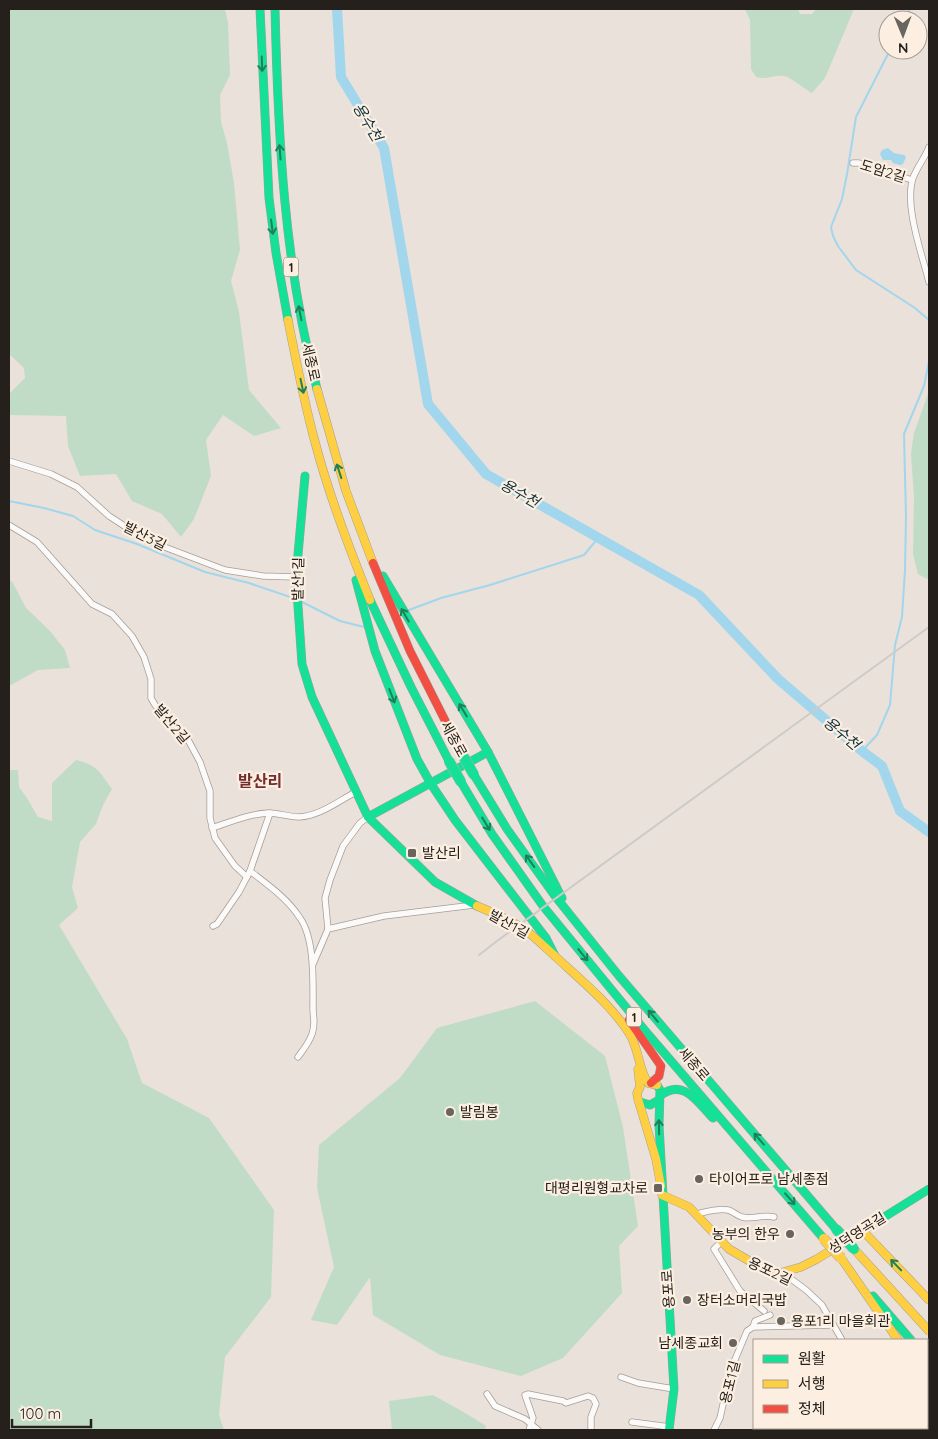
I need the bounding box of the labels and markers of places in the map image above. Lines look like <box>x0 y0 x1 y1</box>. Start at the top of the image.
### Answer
place label: 발산리 <box>422 844 461 862</box>
marker: 발산리 <box>406 847 418 859</box>
place label: 발림봉 <box>460 1103 499 1121</box>
marker: 발림봉 <box>444 1106 456 1118</box>
place label: 타이어프로 남세종점 <box>709 1170 829 1188</box>
marker: 타이어프로 남세종점 <box>693 1173 705 1185</box>
place label: 대평리원형교차로 <box>545 1179 648 1197</box>
marker: 대평리원형교차로 <box>652 1182 664 1194</box>
place label: 농부의 한우 <box>712 1225 780 1243</box>
marker: 농부의 한우 <box>784 1228 796 1240</box>
place label: 장터소머리국밥 <box>697 1291 787 1309</box>
marker: 장터소머리국밥 <box>681 1294 693 1306</box>
place label: 용포1리 마을회관 <box>791 1312 890 1330</box>
marker: 용포1리 마을회관 <box>775 1315 787 1327</box>
place label: 남세종교회 <box>659 1334 723 1352</box>
marker: 남세종교회 <box>727 1337 739 1349</box>

